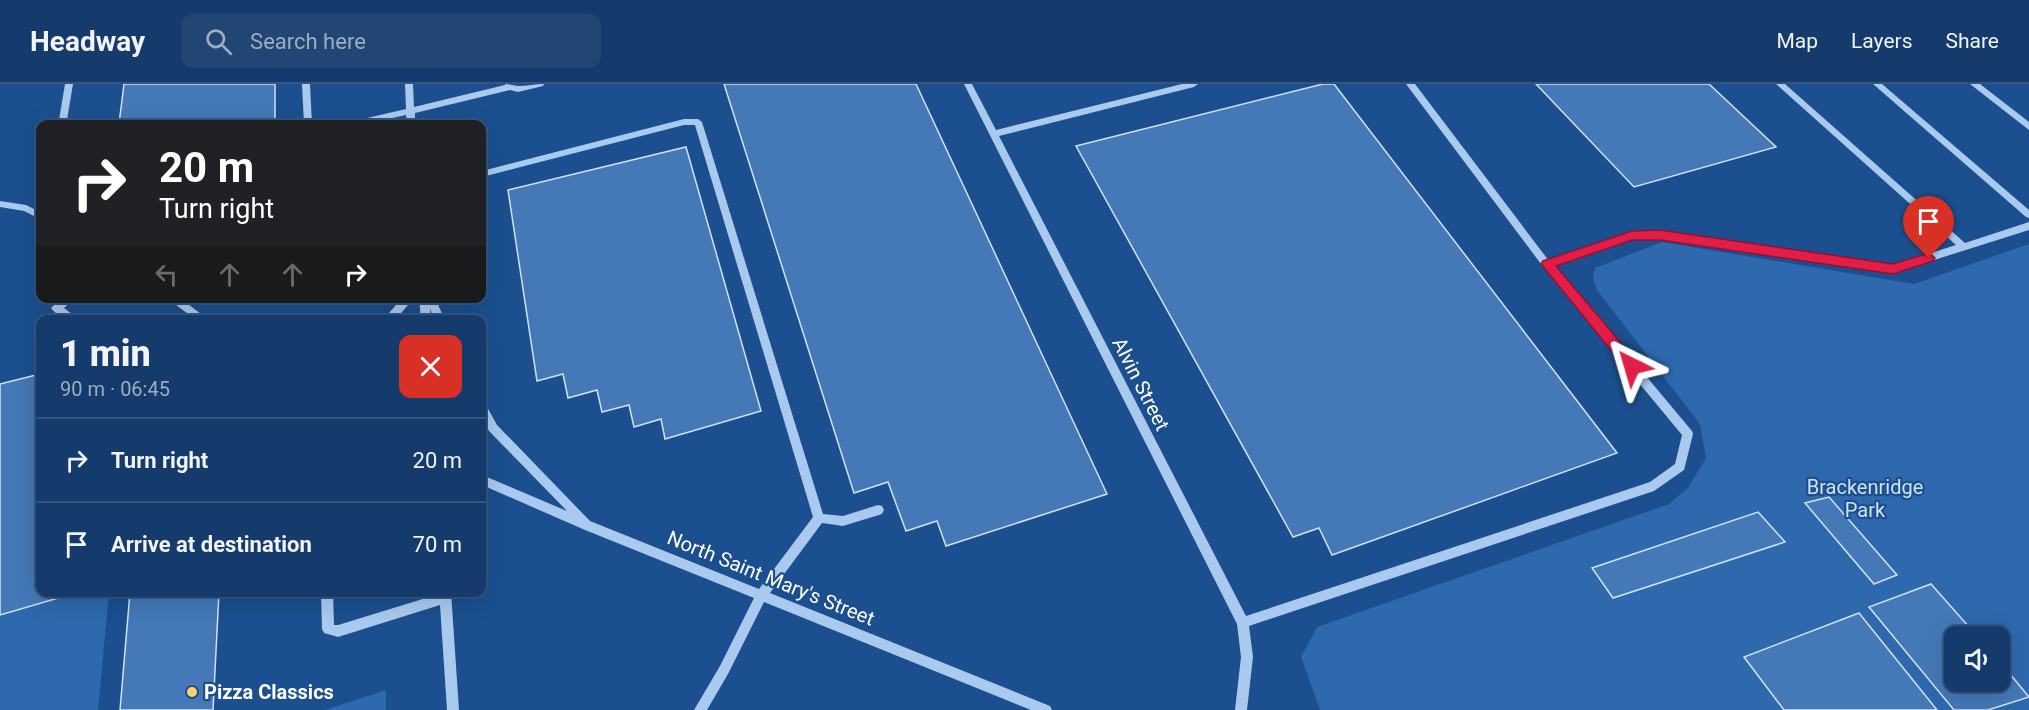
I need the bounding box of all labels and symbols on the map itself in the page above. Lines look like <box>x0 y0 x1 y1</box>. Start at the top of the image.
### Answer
pin <box>1903 196 1954 258</box>
street label: Alvin Street <box>1107 333 1175 435</box>
position arrow <box>1600 334 1664 398</box>
park label: Brackenridge Park <box>1807 475 1923 522</box>
street label: North Saint Mary's Street <box>664 525 878 631</box>
place label: Pizza Classics <box>204 680 334 704</box>
marker: Pizza Classics <box>185 685 199 699</box>

